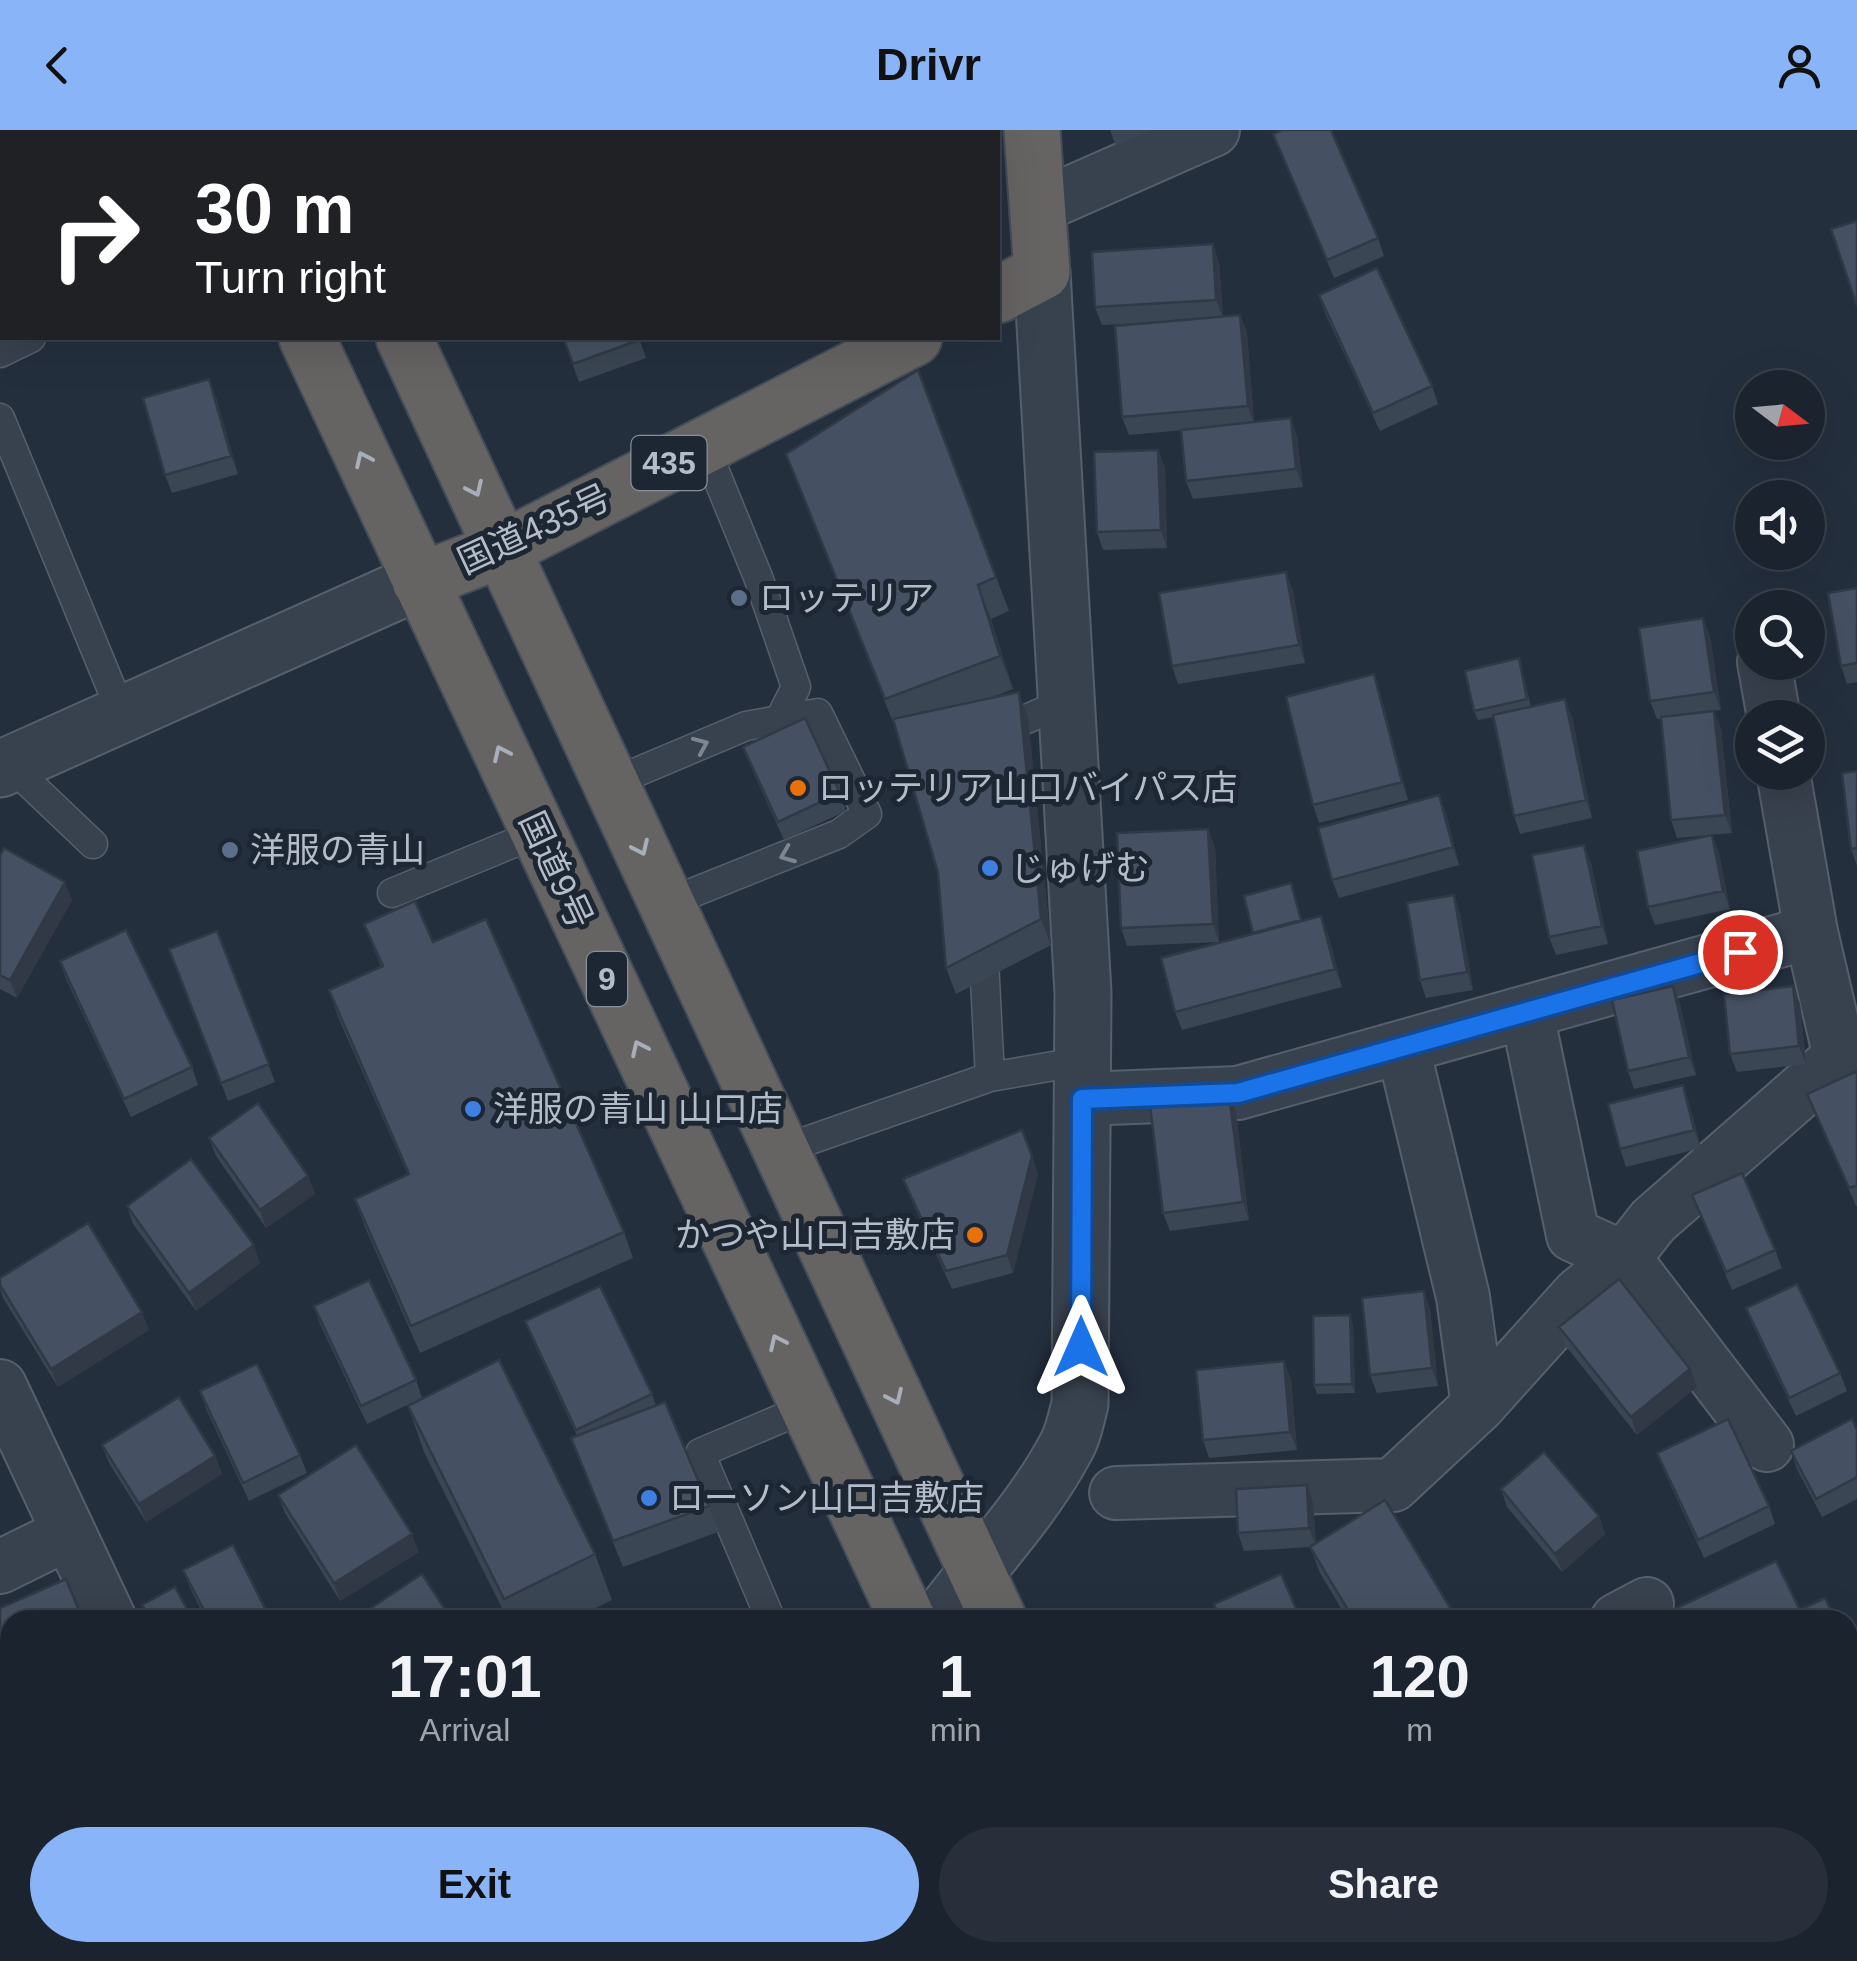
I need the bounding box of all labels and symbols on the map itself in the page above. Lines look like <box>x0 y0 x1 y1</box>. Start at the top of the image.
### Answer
north arrow <box>1735 370 1825 460</box>
road number: 435 <box>632 436 706 490</box>
one-way arrow <box>355 451 375 469</box>
street label: 国道435号 <box>451 476 616 581</box>
one-way arrow <box>463 479 483 497</box>
place label: ロッテリア <box>759 578 934 617</box>
marker: ロッテリア <box>728 587 750 609</box>
one-way arrow <box>691 737 709 757</box>
one-way arrow <box>493 745 513 763</box>
place label: ロッテリア山口バイパス店 <box>818 768 1237 807</box>
marker: ロッテリア山口バイパス店 <box>787 777 809 799</box>
street label: 国道9号 <box>512 805 600 934</box>
place label: 洋服の青山 <box>250 830 425 869</box>
one-way arrow <box>629 838 649 856</box>
marker: 洋服の青山 <box>219 839 241 861</box>
one-way arrow <box>780 843 797 863</box>
place label: じゅげむ <box>1010 848 1150 887</box>
marker: じゅげむ <box>979 857 1001 879</box>
pin <box>1698 910 1783 995</box>
road number: 9 <box>587 952 627 1006</box>
one-way arrow <box>631 1040 651 1058</box>
place label: 洋服の青山 山口店 <box>493 1089 783 1128</box>
marker: 洋服の青山 山口店 <box>462 1098 484 1120</box>
place label: かつや山口吉敷店 <box>675 1215 955 1254</box>
marker: かつや山口吉敷店 <box>964 1224 986 1246</box>
position arrow <box>1029 1295 1133 1399</box>
one-way arrow <box>769 1334 789 1352</box>
one-way arrow <box>883 1387 903 1405</box>
place label: ローソン山口吉敷店 <box>669 1478 984 1517</box>
marker: ローソン山口吉敷店 <box>638 1487 660 1509</box>

